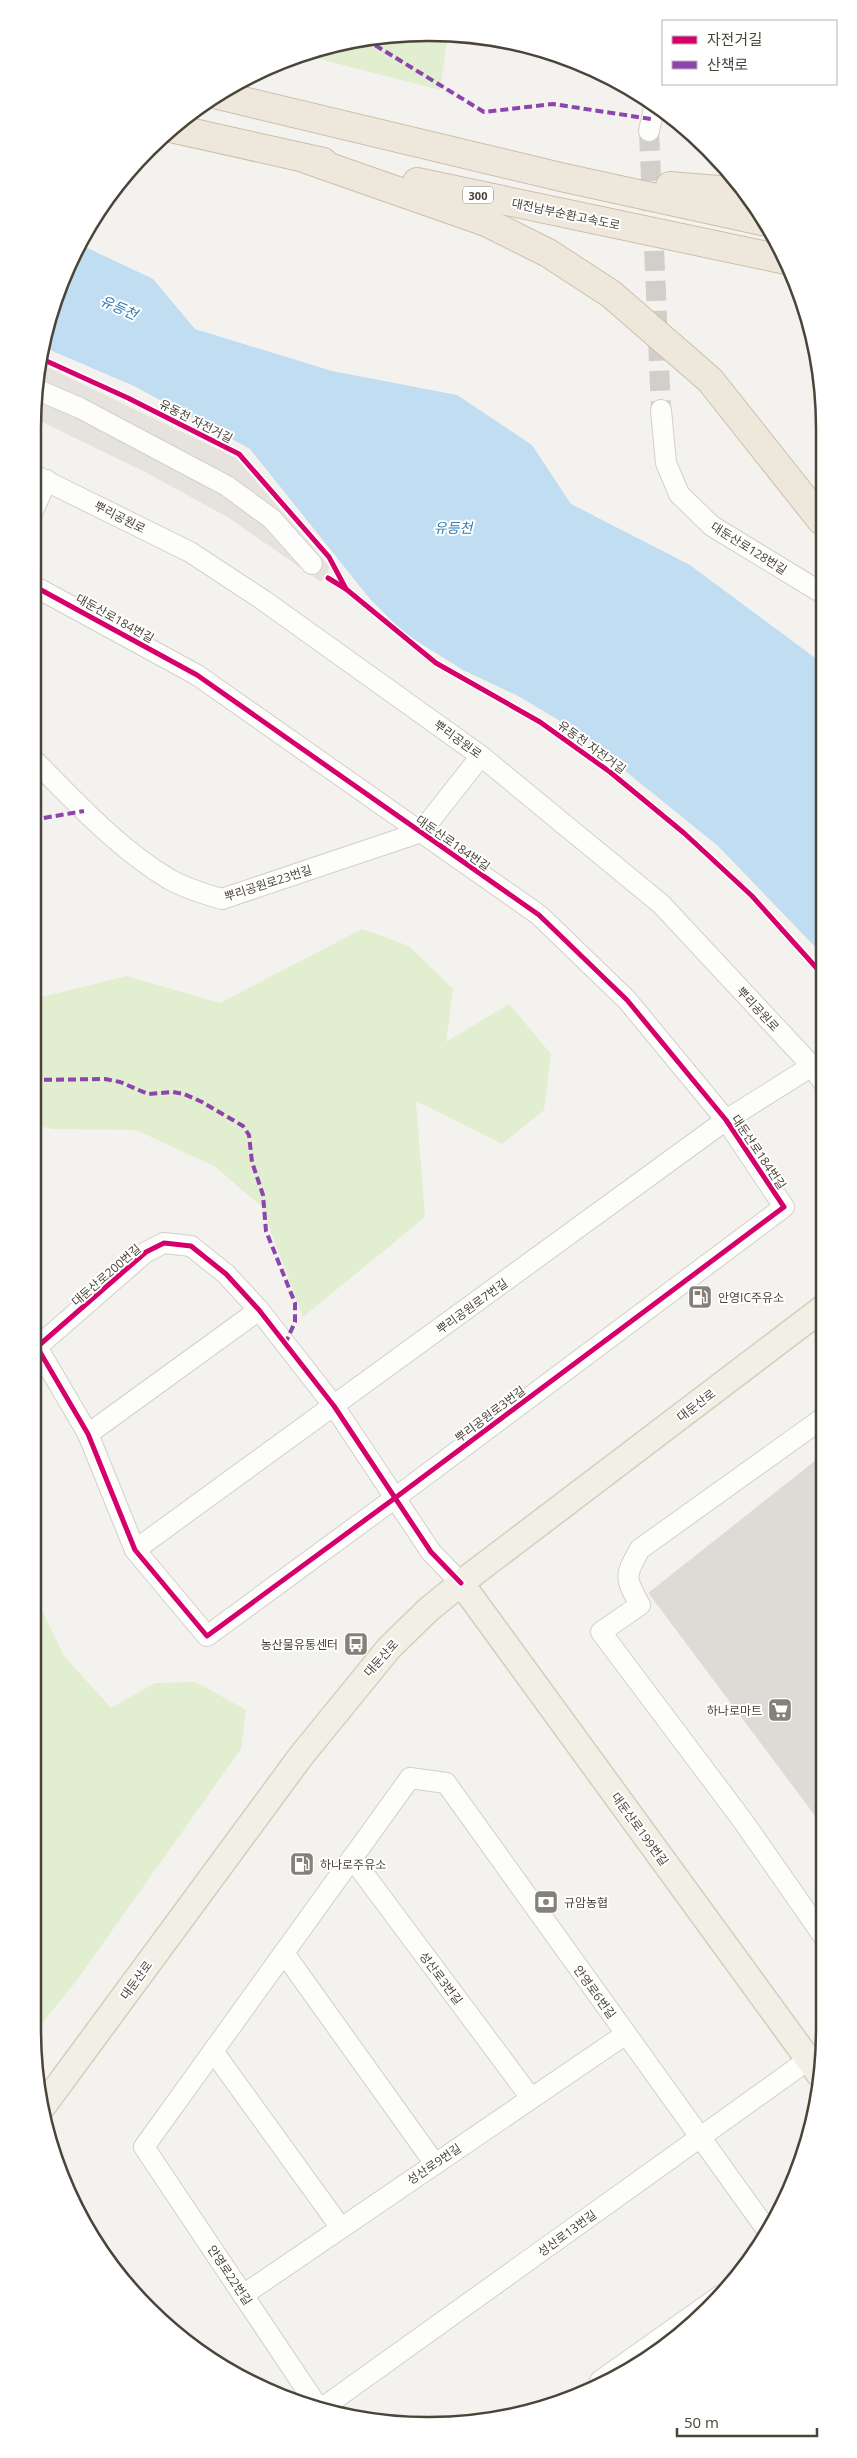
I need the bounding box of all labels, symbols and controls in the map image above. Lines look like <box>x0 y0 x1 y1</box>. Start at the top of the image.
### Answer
legend <box>662 20 837 85</box>
text: 자전거길 <box>707 29 762 49</box>
text: 산책로 <box>707 54 748 74</box>
road number: 300 <box>463 186 493 204</box>
street label: 대전남부순환고속도로 <box>510 194 622 234</box>
water label: 유등천 <box>97 290 142 324</box>
street label: 유동천 자전거길 <box>156 395 236 447</box>
street label: 뿌리공원로 <box>92 497 148 537</box>
water label: 유등천 <box>434 518 473 537</box>
street label: 대둔산로128번길 <box>708 518 790 578</box>
street label: 대둔산로184번길 <box>73 590 157 646</box>
street label: 뿌리공원로 <box>431 716 485 762</box>
street label: 유동천 자전거길 <box>554 716 630 778</box>
street label: 대둔산로184번길 <box>413 811 493 875</box>
street label: 뿌리공원로23번길 <box>222 861 314 905</box>
street label: 뿌리공원로 <box>733 983 783 1035</box>
street label: 대둔산로184번길 <box>728 1111 790 1193</box>
street label: 대둔산로200번길 <box>68 1240 144 1310</box>
street label: 뿌리공원로7번길 <box>433 1274 511 1338</box>
fuel station icon: 안영IC주유소 <box>687 1284 713 1310</box>
place label: 안영IC주유소 <box>718 1289 784 1306</box>
street label: 뿌리공원로3번길 <box>451 1382 529 1446</box>
street label: 대둔산로 <box>673 1385 719 1425</box>
bus stop icon: 농산물유통센터 <box>343 1631 369 1657</box>
place label: 농산물유통센터 <box>261 1636 338 1653</box>
street label: 대둔산로 <box>360 1636 402 1680</box>
supermarket icon: 하나로마트 <box>767 1697 793 1723</box>
place label: 하나로마트 <box>707 1702 762 1719</box>
street label: 대둔산로199번길 <box>608 1789 672 1869</box>
fuel station icon: 하나로주유소 <box>289 1851 315 1877</box>
place label: 하나로주유소 <box>320 1856 386 1873</box>
bank icon: 규암농협 <box>533 1889 559 1915</box>
place label: 규암농협 <box>564 1894 608 1911</box>
street label: 성산로3번길 <box>416 1948 466 2008</box>
street label: 대둔산로 <box>116 1957 156 2003</box>
street label: 안영로6번길 <box>570 1962 620 2022</box>
street label: 성산로9번길 <box>404 2140 464 2188</box>
street label: 성산로13번길 <box>534 2206 600 2260</box>
street label: 안영로22번길 <box>204 2242 256 2308</box>
scale bar <box>677 2406 817 2438</box>
text: 50 m <box>684 2412 719 2432</box>

